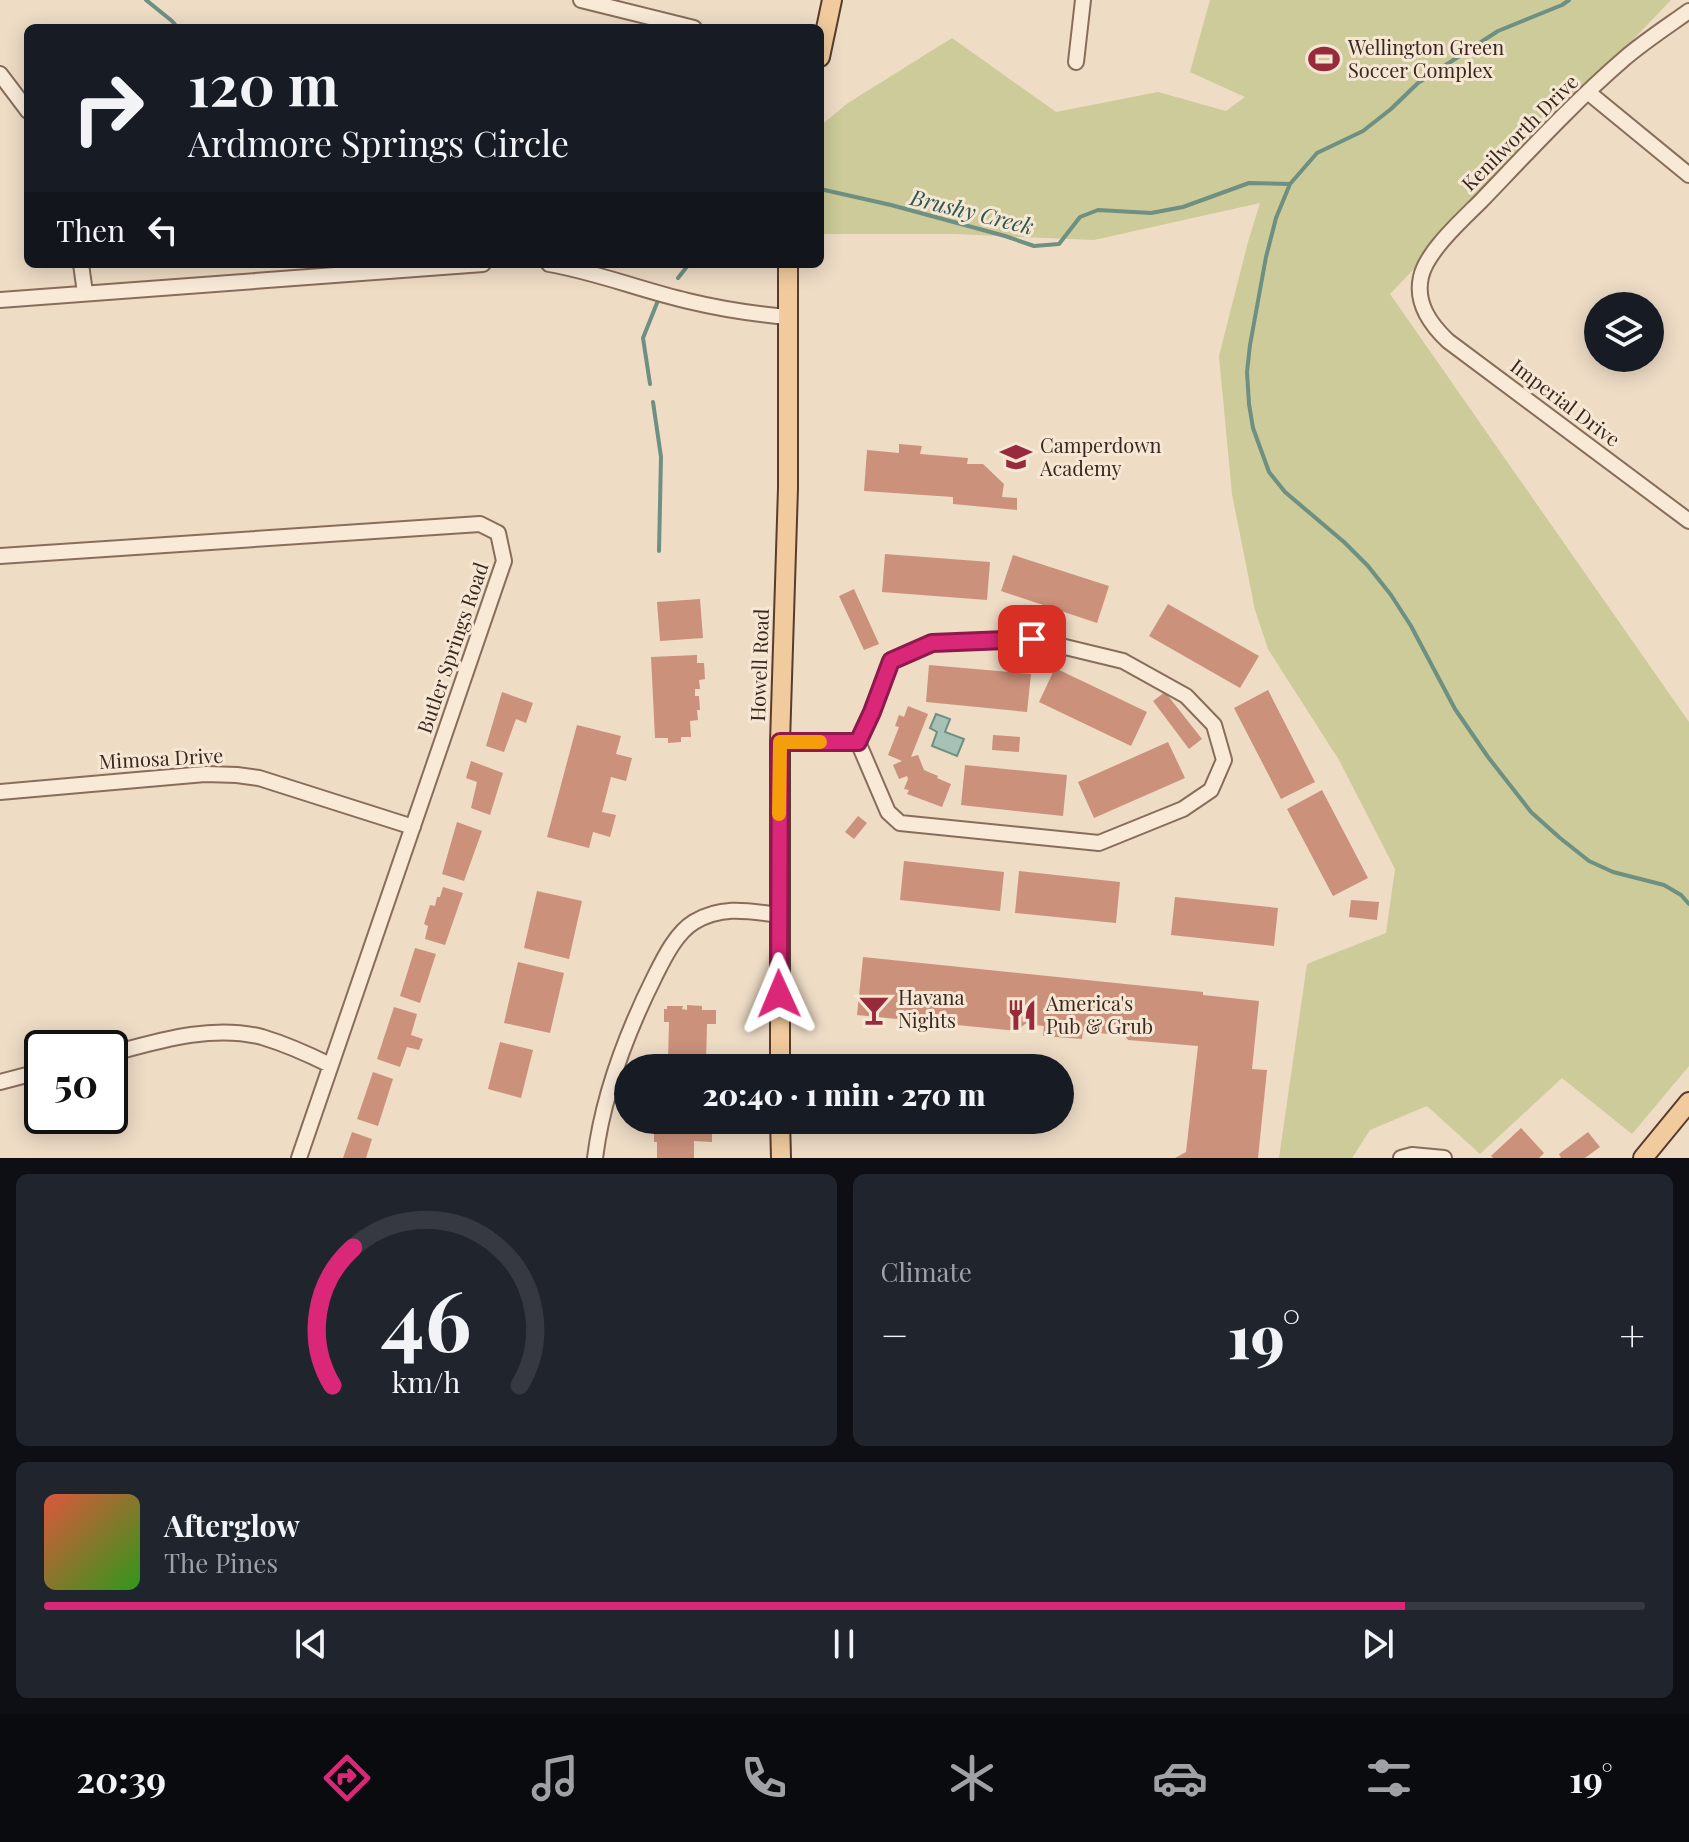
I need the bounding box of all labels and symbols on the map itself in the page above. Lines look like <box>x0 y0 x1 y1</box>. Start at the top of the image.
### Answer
place label: Wellington Green Soccer Complex <box>1347 33 1504 83</box>
sports icon: Wellington Green Soccer Complex <box>1307 42 1341 76</box>
street label: Kenilworth Drive <box>1455 68 1583 196</box>
water label: Brushy Creek <box>907 181 1037 241</box>
street label: Imperial Drive <box>1506 352 1626 452</box>
place label: Camperdown Academy <box>1039 431 1162 481</box>
school or university icon: Camperdown Academy <box>999 440 1033 474</box>
street label: Butler Springs Road <box>410 558 494 737</box>
pin <box>998 605 1066 673</box>
street label: Howell Road <box>743 608 774 722</box>
street label: Mimosa Drive <box>98 741 224 774</box>
position arrow <box>737 952 821 1036</box>
place label: Havana Nights <box>898 983 964 1033</box>
place label: America's Pub & Grub <box>1045 989 1153 1039</box>
bar icon: Havana Nights <box>857 993 891 1027</box>
restaurant icon: America's Pub & Grub <box>1005 998 1039 1032</box>
speed limit sign: 50 <box>24 1030 128 1134</box>

